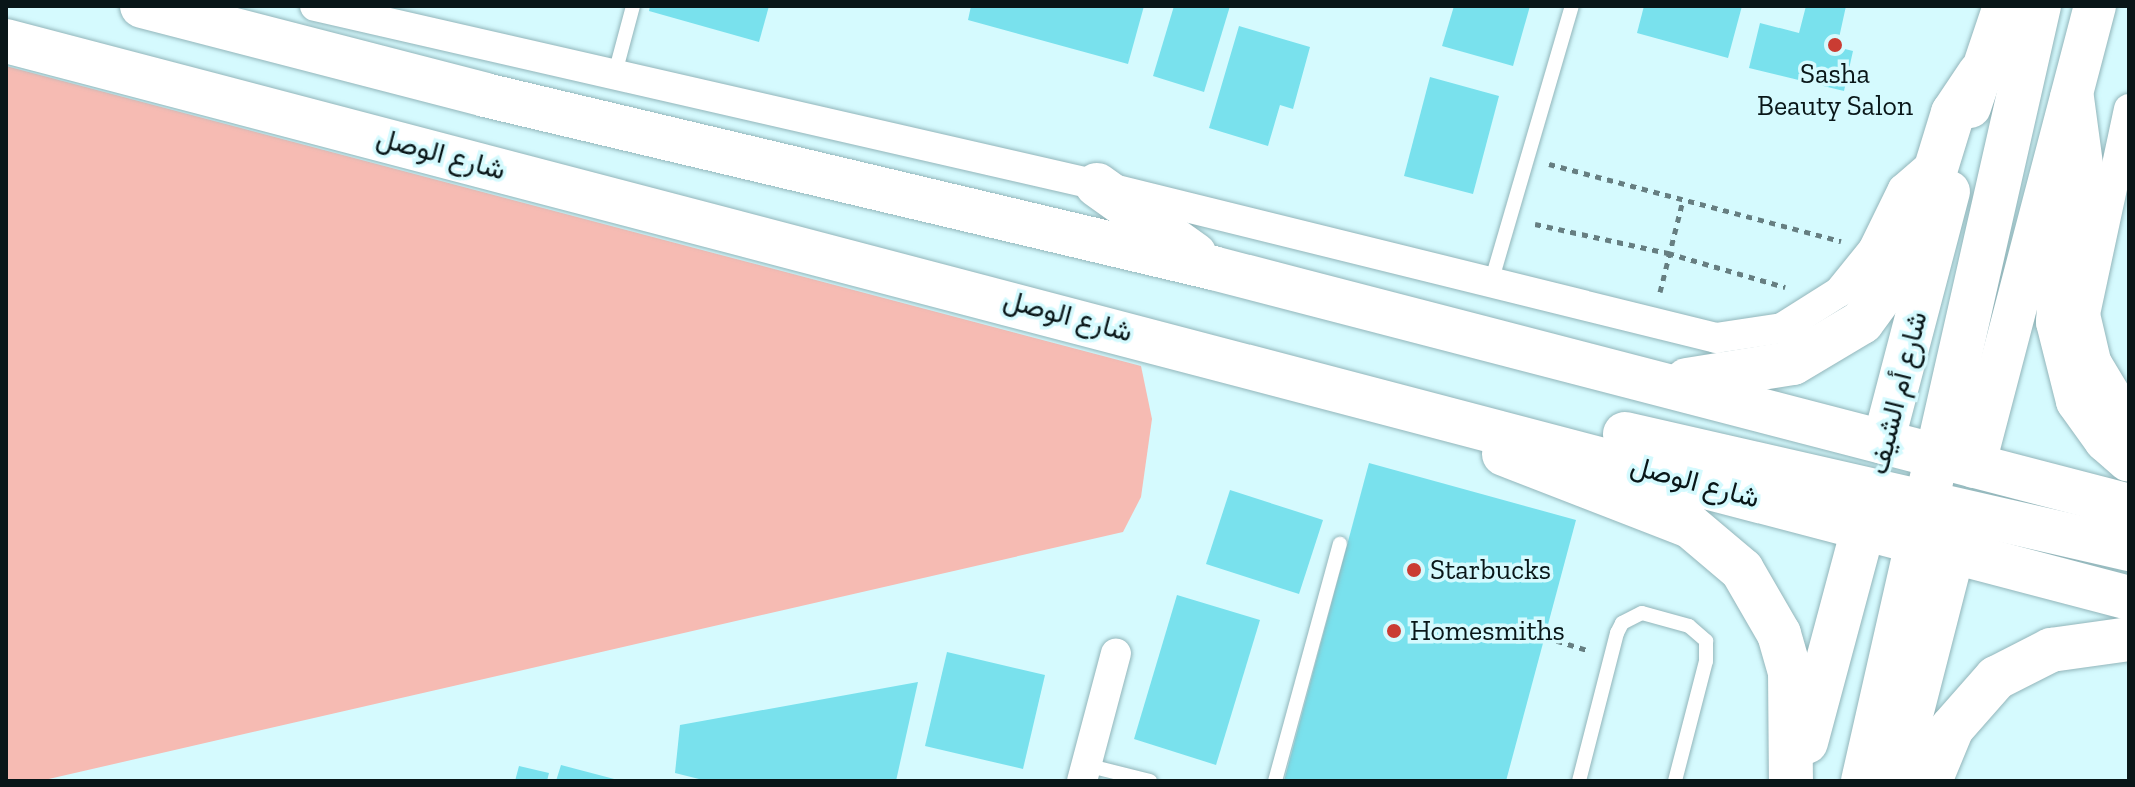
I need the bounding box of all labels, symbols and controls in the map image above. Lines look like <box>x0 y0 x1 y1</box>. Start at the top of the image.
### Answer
marker: Sasha Beauty Salon <box>1826 36 1844 54</box>
place label: Sasha Beauty Salon <box>1757 57 1913 123</box>
street label: شارع الوصل <box>373 121 509 187</box>
street label: شارع الوصل <box>1000 283 1136 349</box>
street label: شارع أم الشيف <box>1862 308 1934 478</box>
street label: شارع الوصل <box>1627 449 1763 515</box>
place label: Starbucks <box>1430 553 1551 587</box>
marker: Starbucks <box>1405 561 1423 579</box>
place label: Homesmiths <box>1410 614 1565 648</box>
marker: Homesmiths <box>1385 622 1403 640</box>

